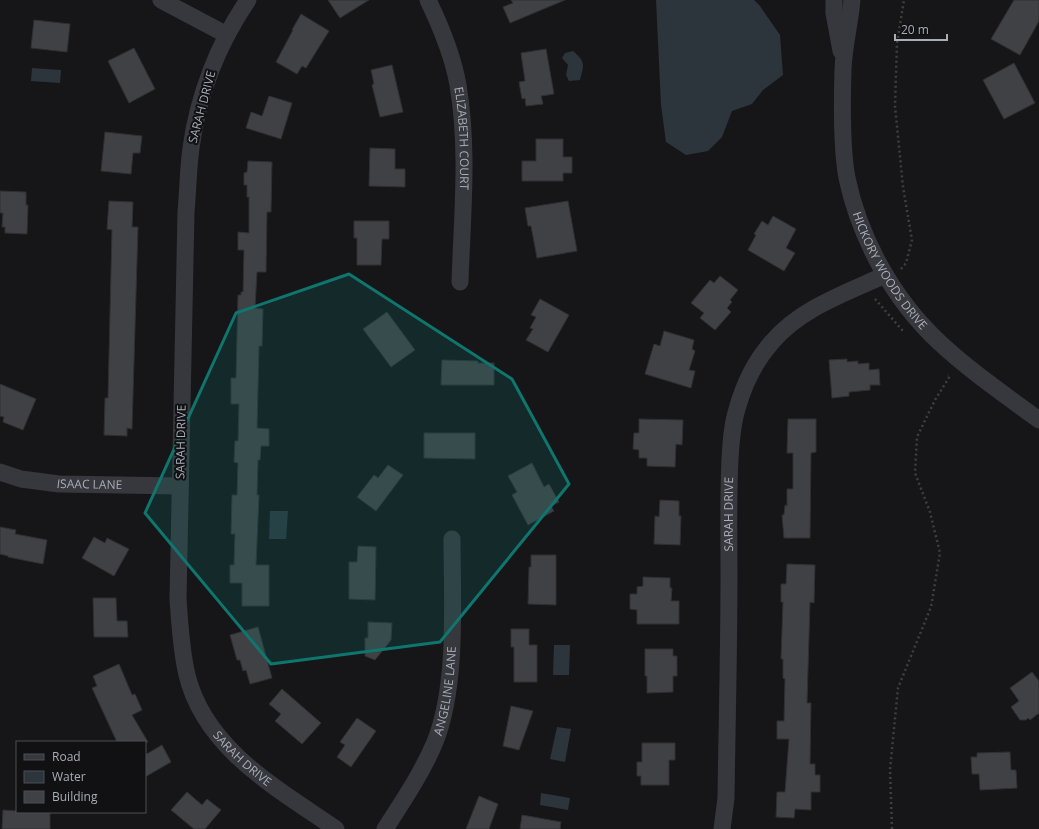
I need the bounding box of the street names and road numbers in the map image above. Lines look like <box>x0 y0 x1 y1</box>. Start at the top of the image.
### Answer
street label: SARAH DRIVE <box>184 69 219 145</box>
street label: ELIZABETH COURT <box>450 85 473 191</box>
street label: HICKORY WOODS DRIVE <box>849 209 931 333</box>
street label: SARAH DRIVE <box>171 405 190 479</box>
street label: ISAAC LANE <box>56 475 122 493</box>
street label: SARAH DRIVE <box>720 477 737 552</box>
street label: ANGELINE LANE <box>429 646 460 738</box>
street label: SARAH DRIVE <box>209 727 275 790</box>

